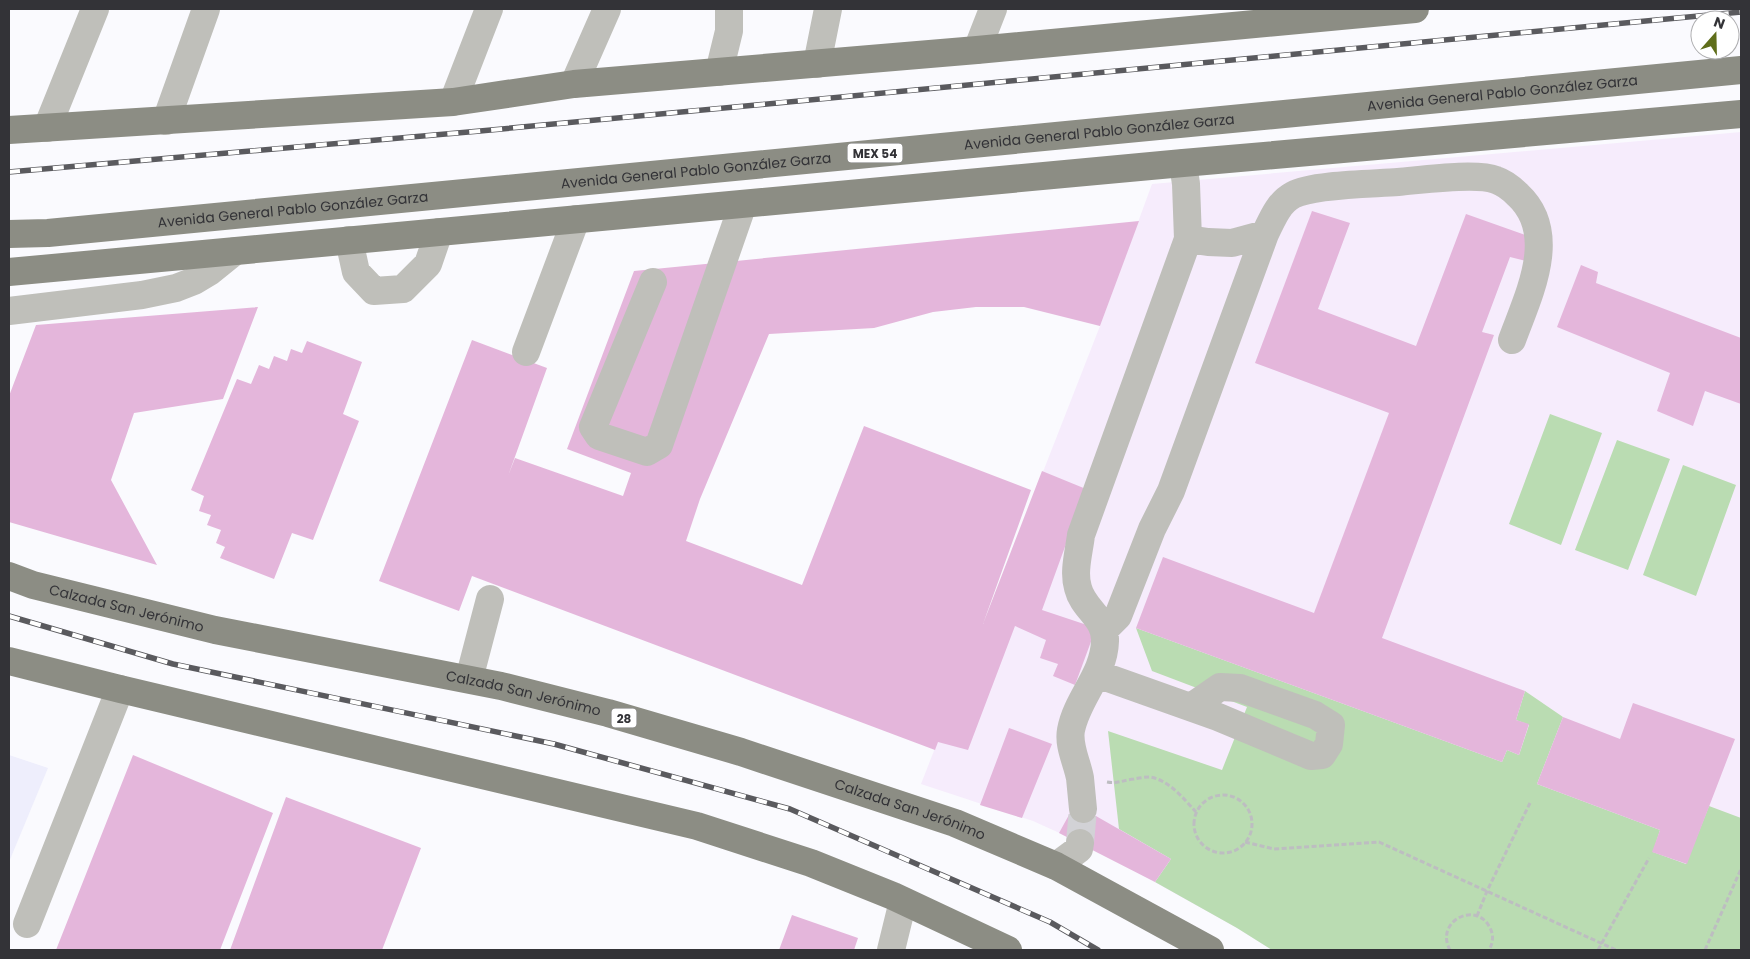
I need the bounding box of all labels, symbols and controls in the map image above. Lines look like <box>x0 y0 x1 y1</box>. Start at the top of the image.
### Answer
north arrow <box>1690 10 1740 60</box>
text: N <box>1711 12 1728 34</box>
street label: Avenida General Pablo González Garza <box>1366 70 1639 116</box>
street label: Avenida General Pablo González Garza <box>963 109 1235 155</box>
road number: MEX 54 <box>848 144 902 162</box>
street label: Avenida General Pablo González Garza <box>560 148 832 194</box>
street label: Avenida General Pablo González Garza <box>157 186 429 232</box>
street label: Calzada San Jerónimo <box>47 579 206 637</box>
street label: Calzada San Jerónimo <box>444 665 603 721</box>
road number: 28 <box>612 708 636 728</box>
street label: Calzada San Jerónimo <box>832 774 989 845</box>

